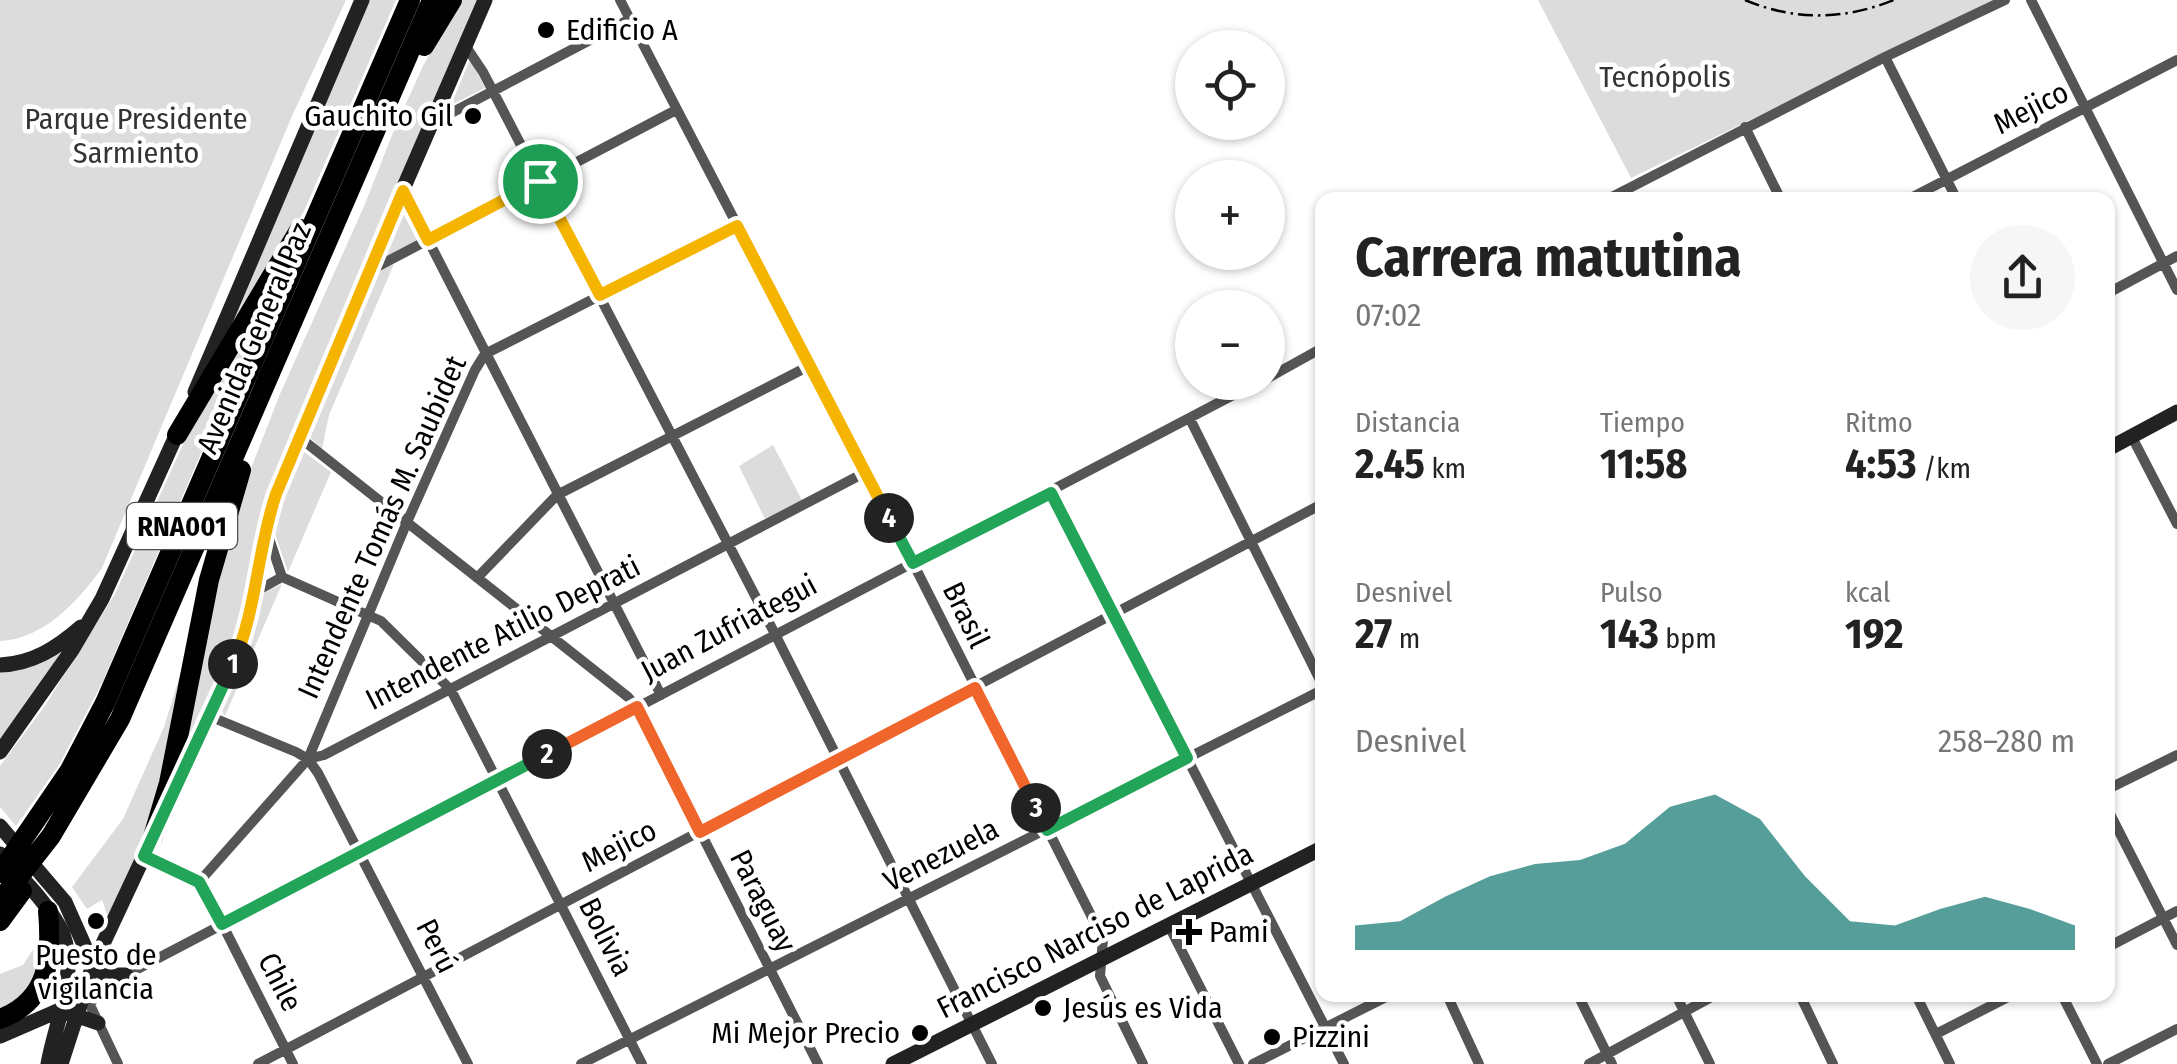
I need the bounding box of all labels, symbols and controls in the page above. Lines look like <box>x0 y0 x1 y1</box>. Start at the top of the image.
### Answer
place label: Edificio A <box>566 12 678 48</box>
marker: Edificio A <box>535 19 557 41</box>
map controls <box>1175 30 1285 400</box>
button: locate <box>1175 30 1285 140</box>
park label: Tecnópolis <box>1599 59 1731 95</box>
street label: Mejico <box>1987 74 2075 142</box>
place label: Gauchito Gil <box>304 98 453 134</box>
park label: Parque Presidente Sarmiento <box>25 101 247 171</box>
marker: Gauchito Gil <box>462 105 484 127</box>
pin <box>498 139 583 224</box>
icon: arrive <box>513 154 568 209</box>
button: + <box>1175 160 1285 270</box>
street label: Avenida General Paz <box>189 217 319 459</box>
text: Carrera matutina <box>1355 225 1742 291</box>
button: share <box>1970 225 2075 330</box>
button: − <box>1175 290 1285 400</box>
text: 07:02 <box>1355 296 1421 334</box>
street label: Intendente Tomás M. Saubidet <box>290 350 474 704</box>
text: Distancia <box>1355 406 1460 439</box>
text: Tiempo <box>1600 406 1685 439</box>
text: Ritmo <box>1845 406 1913 439</box>
text: 2.45 <box>1355 439 1425 489</box>
text: 11:58 <box>1600 439 1688 489</box>
text: 4:53 <box>1845 439 1917 489</box>
text: km <box>1425 452 1466 485</box>
text: /km <box>1917 452 1971 485</box>
pin: 4 <box>864 493 914 543</box>
text: 4 <box>882 501 896 534</box>
road number: RNA001 <box>127 503 237 549</box>
street label: Intendente Atilio Deprati <box>360 548 646 718</box>
street label: Juan Zufriategui <box>635 567 823 689</box>
street label: Brasil <box>935 576 997 654</box>
text: Desnivel <box>1355 576 1452 609</box>
text: Pulso <box>1600 576 1663 609</box>
text: kcal <box>1845 576 1890 609</box>
text: 27 <box>1355 609 1392 659</box>
text: 143 <box>1600 609 1659 659</box>
text: 192 <box>1845 609 1903 659</box>
text: m <box>1392 622 1420 655</box>
text: bpm <box>1659 622 1717 655</box>
pin: 1 <box>208 639 258 689</box>
text: 1 <box>227 647 239 680</box>
text: Desnivel <box>1355 722 1466 760</box>
text: 258–280 m <box>1938 722 2075 760</box>
pin: 2 <box>522 729 572 779</box>
text: 2 <box>541 737 553 770</box>
pin: 3 <box>1011 783 1061 833</box>
text: 3 <box>1029 791 1043 824</box>
street label: Venezuela <box>877 811 1005 899</box>
street label: Mejico <box>575 812 663 880</box>
street label: Francisco Narciso de Laprida <box>931 836 1259 1026</box>
street label: Paraguay <box>722 844 804 959</box>
street label: Bolivia <box>571 892 641 982</box>
marker: Puesto de vigilancia <box>85 910 107 932</box>
street label: Perú <box>408 913 466 979</box>
place label: Pami <box>1209 914 1268 950</box>
marker: Pami <box>1178 921 1200 943</box>
place label: Puesto de vigilancia <box>35 937 157 1007</box>
street label: Chile <box>250 947 310 1017</box>
place label: Jesús es Vida <box>1063 990 1223 1026</box>
marker: Jesús es Vida <box>1032 997 1054 1019</box>
place label: Mi Mejor Precio <box>711 1015 900 1051</box>
place label: Pizzini <box>1292 1019 1370 1055</box>
marker: Mi Mejor Precio <box>909 1022 931 1044</box>
marker: Pizzini <box>1261 1026 1283 1048</box>

